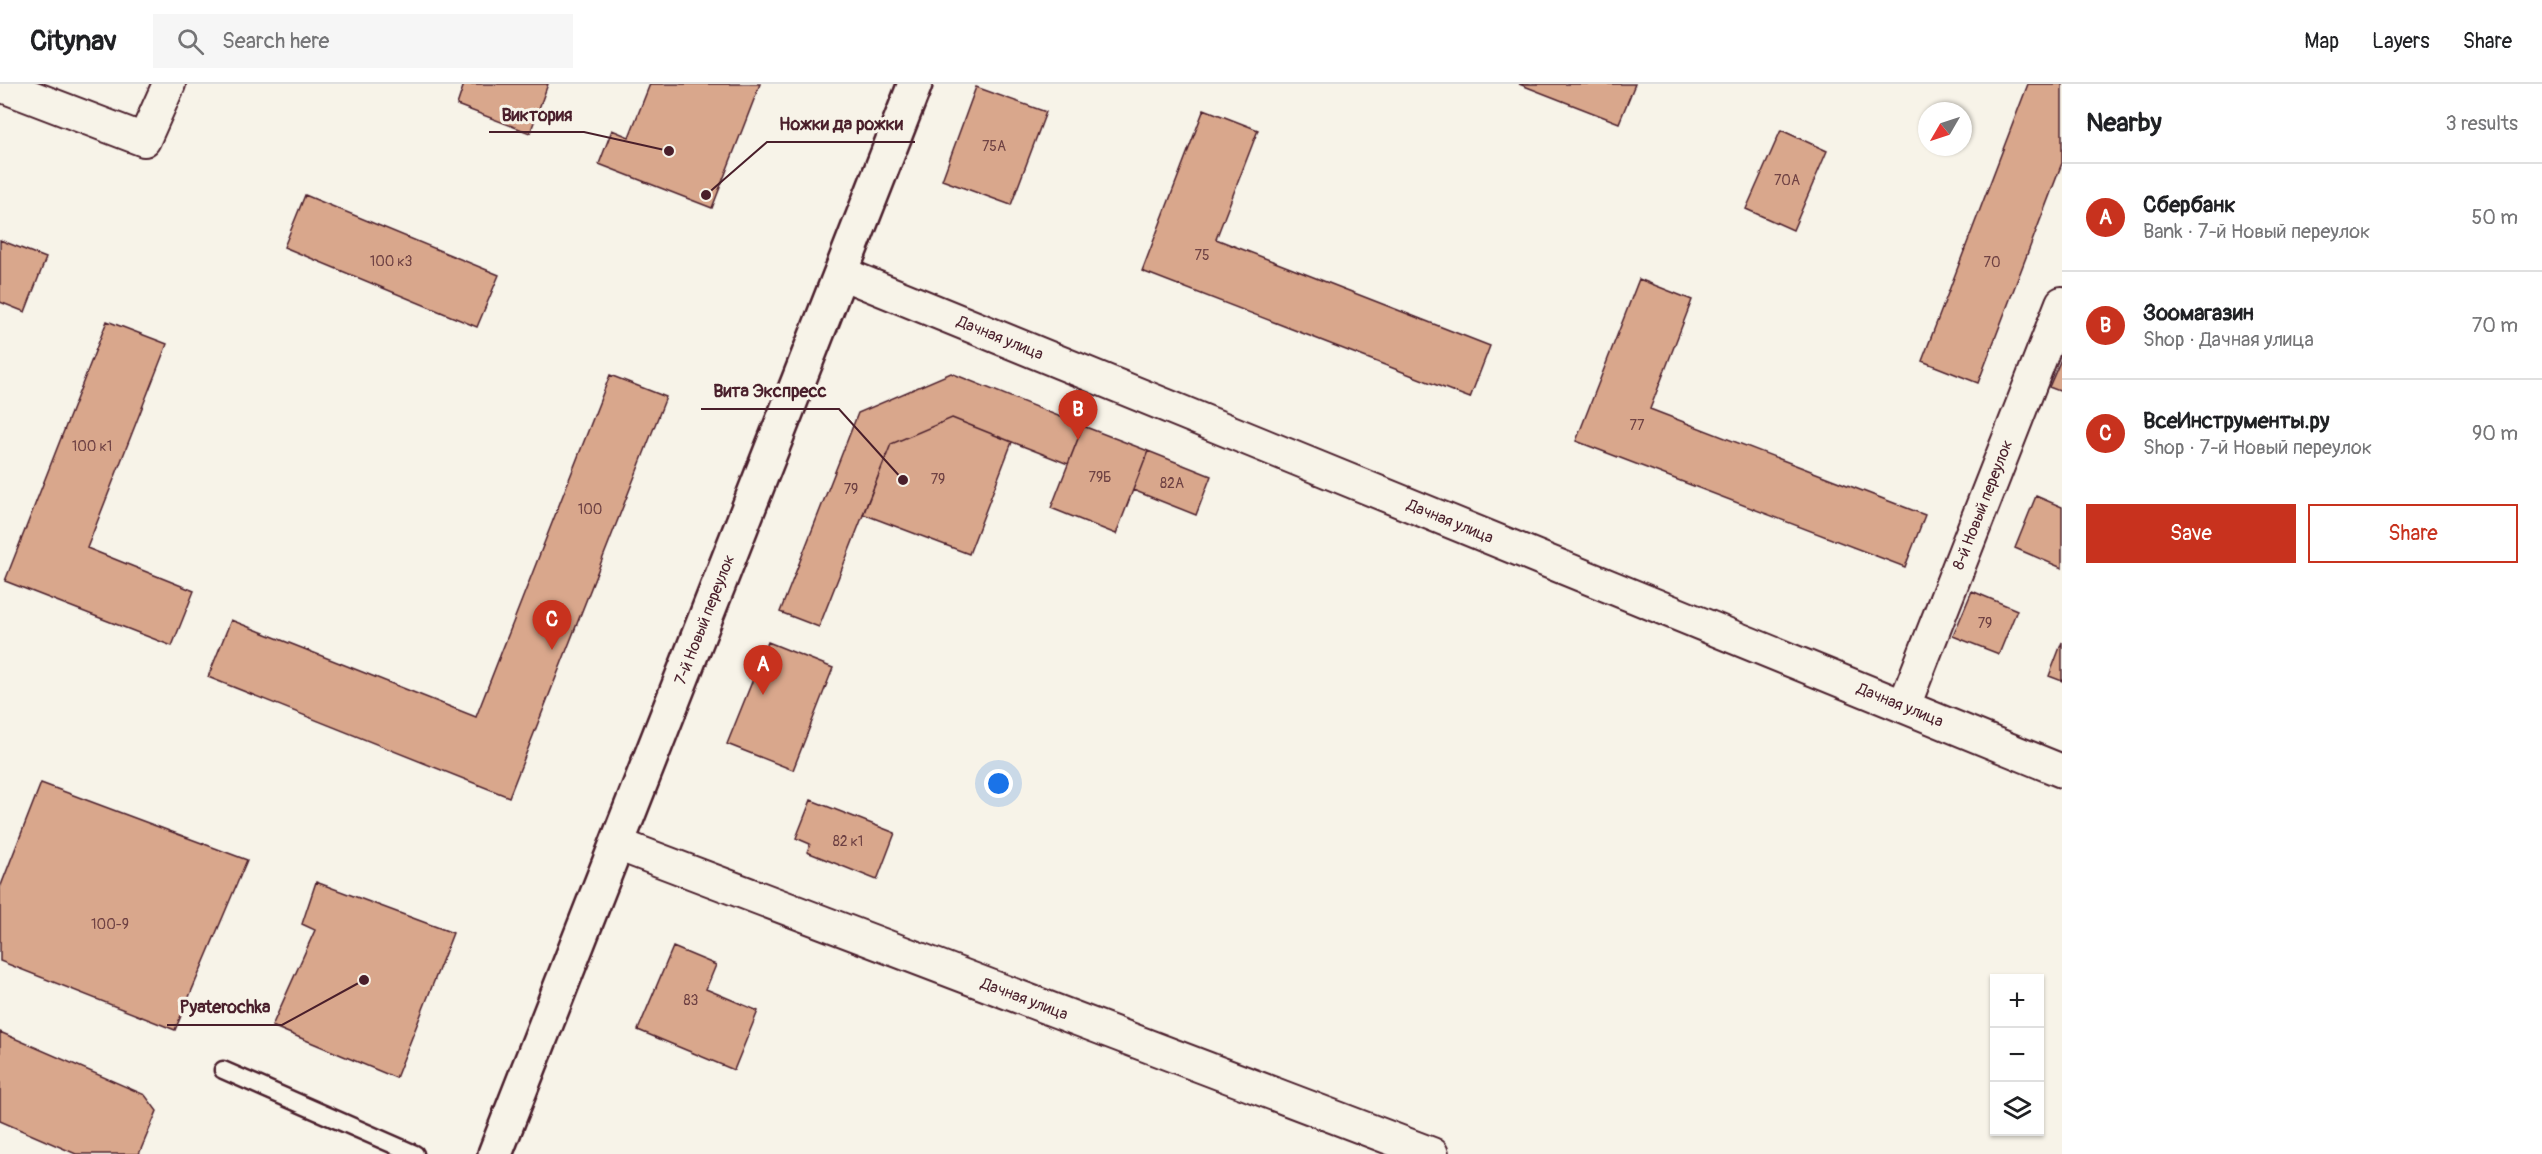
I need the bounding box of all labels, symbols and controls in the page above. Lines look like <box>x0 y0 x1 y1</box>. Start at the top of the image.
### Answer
search box <box>153 14 573 68</box>
text: Citynav <box>30 24 117 59</box>
icon: search <box>174 25 207 58</box>
text: Search here <box>222 27 329 55</box>
text: Map <box>2304 28 2339 55</box>
text: Layers <box>2372 28 2430 55</box>
text: Share <box>2463 28 2512 55</box>
callout: Виктория <box>489 96 584 132</box>
north arrow <box>1918 102 1972 156</box>
text: Виктория <box>501 104 573 127</box>
callout: Ножки да рожки <box>767 106 915 142</box>
text: Nearby <box>2086 107 2162 139</box>
text: 3 results <box>2446 111 2518 136</box>
text: Ножки да рожки <box>779 113 903 136</box>
house number: 75А <box>982 138 1006 155</box>
house number: 70А <box>1774 172 1800 189</box>
text: Сбербанк <box>2143 191 2236 219</box>
text: A <box>2099 205 2112 230</box>
text: 50 m <box>2471 205 2518 230</box>
text: Bank · 7-й Новый переулок <box>2143 219 2370 244</box>
house number: 75 <box>1195 247 1210 264</box>
house number: 100 к3 <box>370 253 413 270</box>
house number: 70 <box>1984 254 2000 271</box>
text: Зоомагазин <box>2143 299 2254 327</box>
street label: Дачная улица <box>953 311 1046 364</box>
text: B <box>2100 313 2111 338</box>
text: 70 m <box>2472 313 2518 338</box>
text: Shop · Дачная улица <box>2143 327 2314 352</box>
callout: Вита Экспресс <box>701 373 839 409</box>
text: Вита Экспресс <box>713 380 827 403</box>
pin: B <box>1058 390 1098 440</box>
text: ВсеИнструменты.ру <box>2143 407 2329 435</box>
house number: 77 <box>1630 417 1645 434</box>
text: C <box>2099 421 2112 446</box>
text: 90 m <box>2472 421 2518 446</box>
text: Shop · 7-й Новый переулок <box>2143 435 2372 460</box>
street label: 8-й Новый переулок <box>1948 437 2017 573</box>
house number: 100 к1 <box>72 438 112 455</box>
house number: 79Б <box>1088 469 1112 486</box>
house number: 79 <box>931 471 945 488</box>
house number: 82А <box>1160 475 1184 492</box>
house number: 79 <box>844 481 858 498</box>
street label: Дачная улица <box>1403 495 1496 548</box>
house number: 100 <box>578 501 602 518</box>
button: Save <box>2086 504 2296 563</box>
button: Share <box>2308 504 2518 563</box>
street label: 7-й Новый переулок <box>670 552 739 688</box>
pin: C <box>532 600 572 650</box>
house number: 79 <box>1978 615 1992 632</box>
pin: A <box>744 646 783 695</box>
street label: Дачная улица <box>1853 678 1946 732</box>
your location <box>984 769 1013 798</box>
house number: 82 к1 <box>833 833 863 850</box>
house number: 100-9 <box>91 916 129 933</box>
street label: Дачная улица <box>977 973 1071 1025</box>
map controls <box>1990 974 2044 1136</box>
button: + <box>1990 974 2044 1028</box>
callout: Pyaterochka <box>167 989 282 1025</box>
house number: 83 <box>684 992 699 1009</box>
text: Pyaterochka <box>180 996 271 1019</box>
button: − <box>1990 1028 2044 1082</box>
button: layers <box>1990 1082 2044 1136</box>

